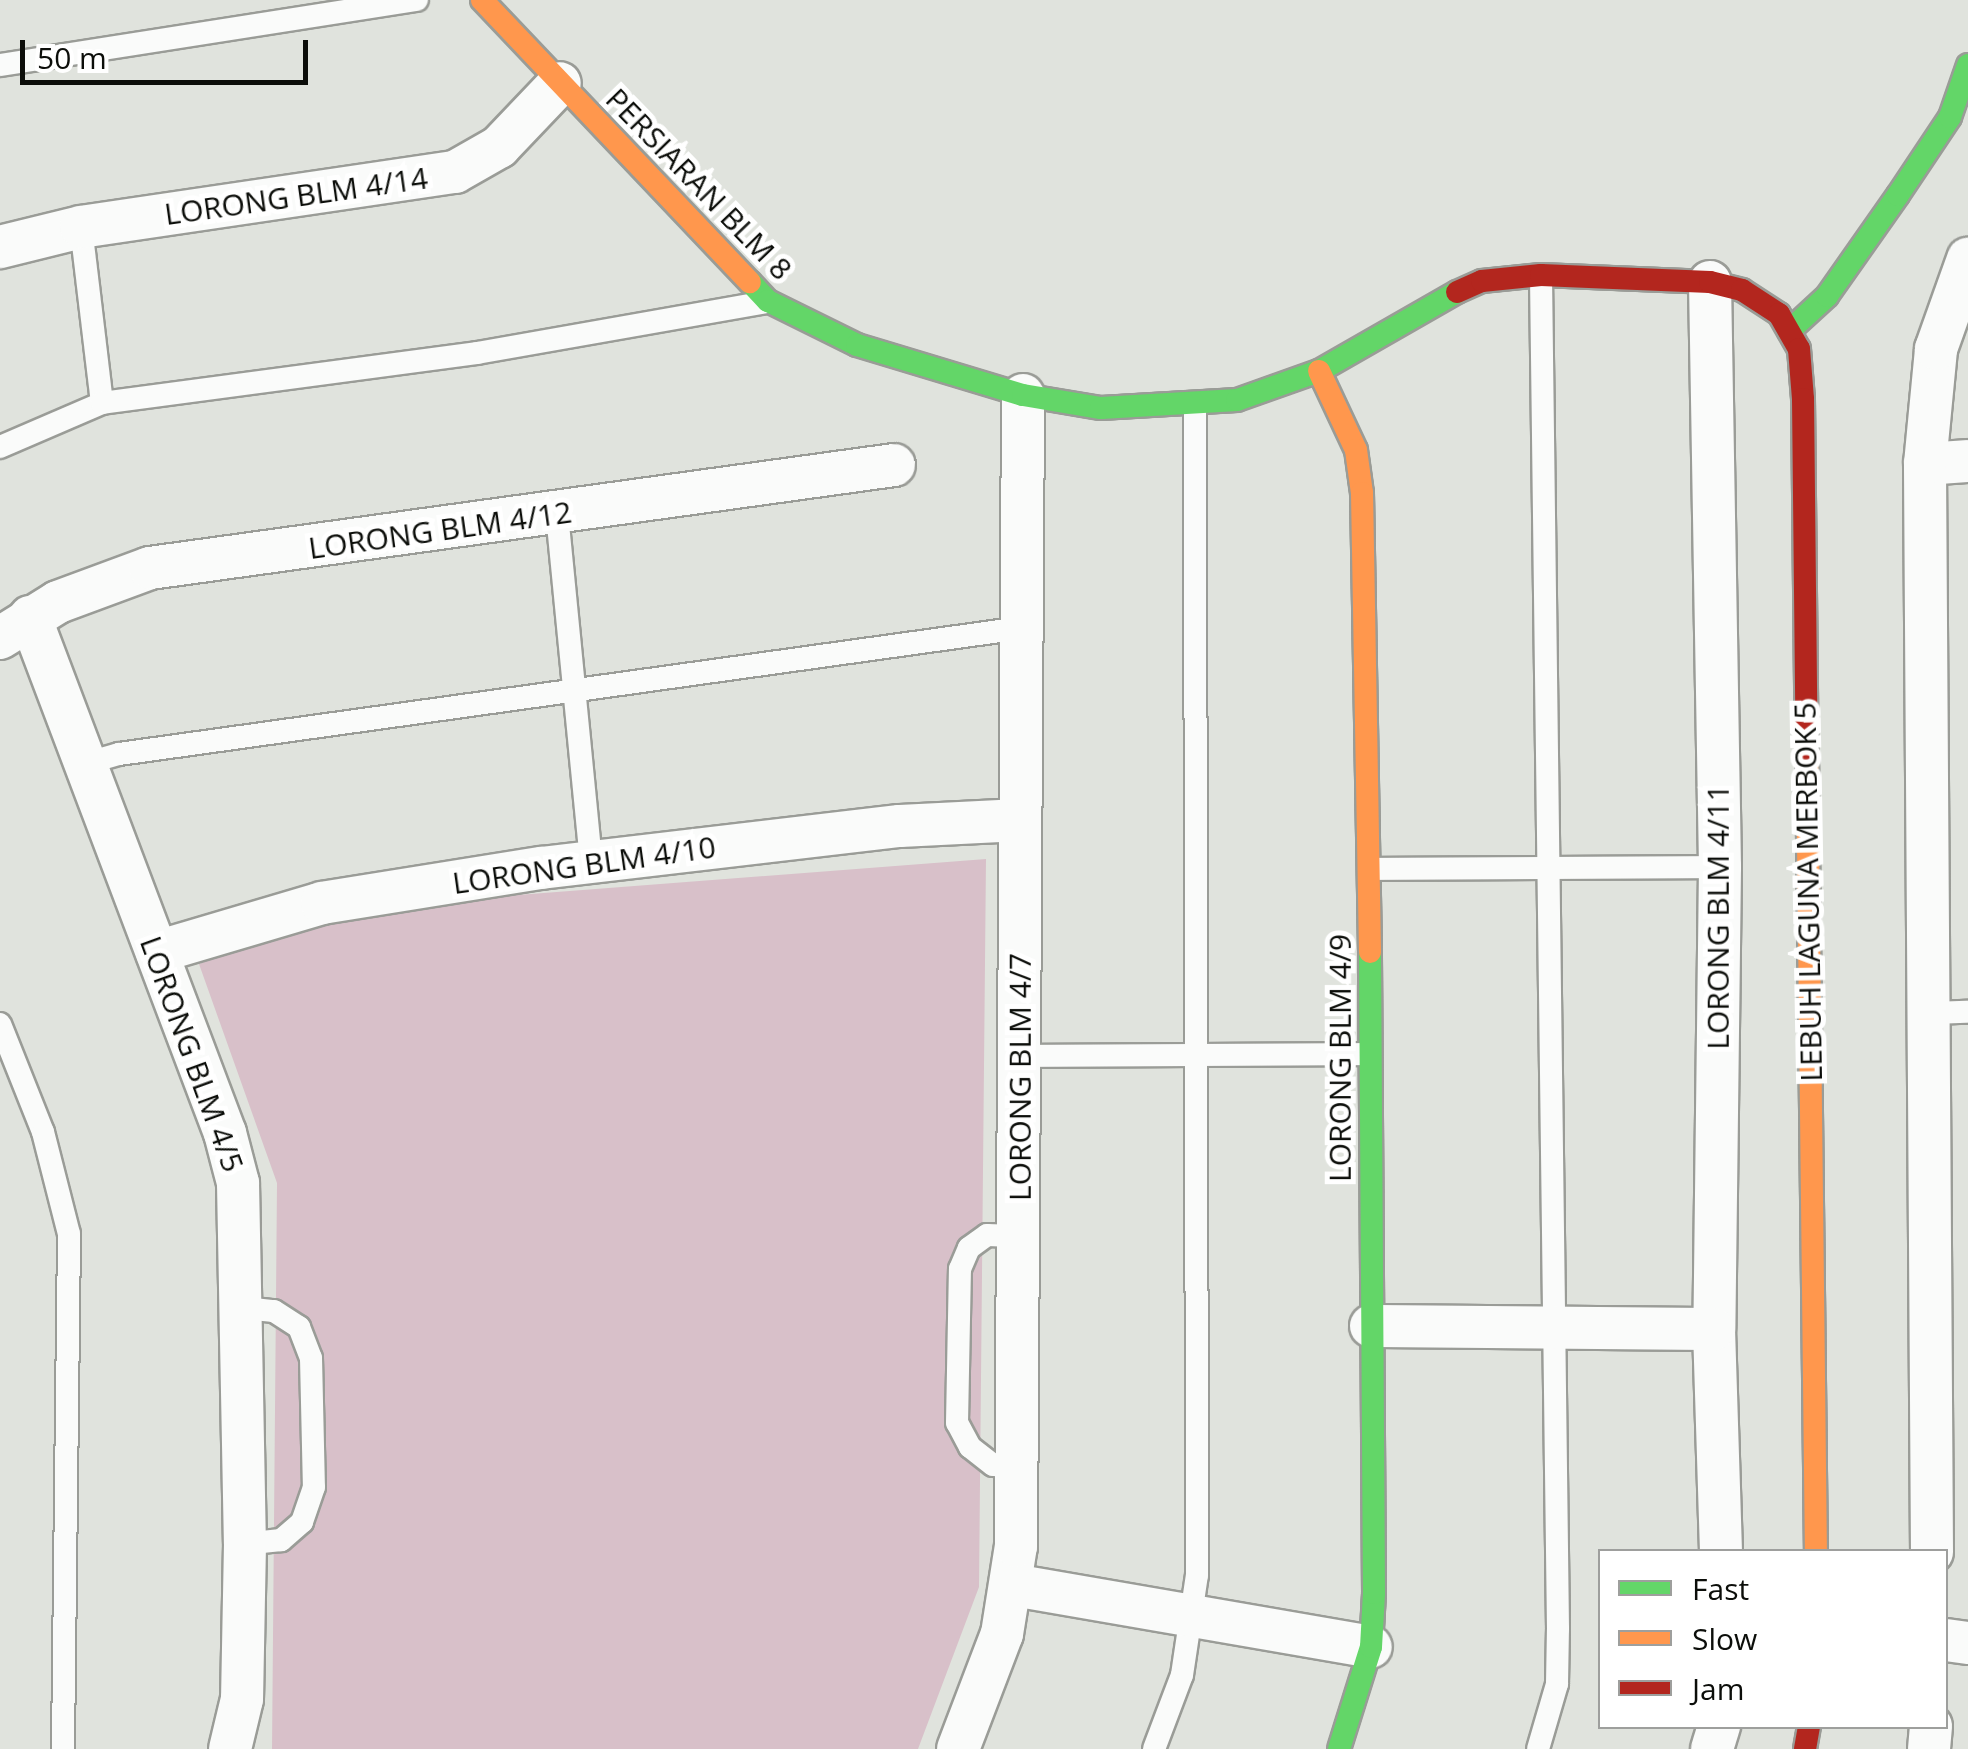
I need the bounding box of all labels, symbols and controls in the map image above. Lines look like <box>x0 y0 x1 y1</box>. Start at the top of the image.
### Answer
scale bar <box>25 20 312 82</box>
text: 50 m <box>37 37 107 78</box>
street label: PERSIARAN BLM 8 <box>599 81 799 287</box>
street label: LORONG BLM 4/14 <box>162 160 430 232</box>
street label: LORONG BLM 4/12 <box>306 494 574 566</box>
street label: LEBUH LAGUNA MERBOK 5 <box>1787 702 1829 1082</box>
street label: LORONG BLM 4/11 <box>1700 784 1736 1050</box>
street label: LORONG BLM 4/10 <box>450 829 718 901</box>
street label: LORONG BLM 4/5 <box>133 931 251 1177</box>
street label: LORONG BLM 4/9 <box>1322 934 1358 1182</box>
street label: LORONG BLM 4/7 <box>1002 953 1038 1201</box>
legend <box>1598 1549 1948 1729</box>
text: Fast <box>1692 1568 1749 1609</box>
text: Slow <box>1692 1618 1757 1659</box>
text: Jam <box>1692 1668 1745 1709</box>

